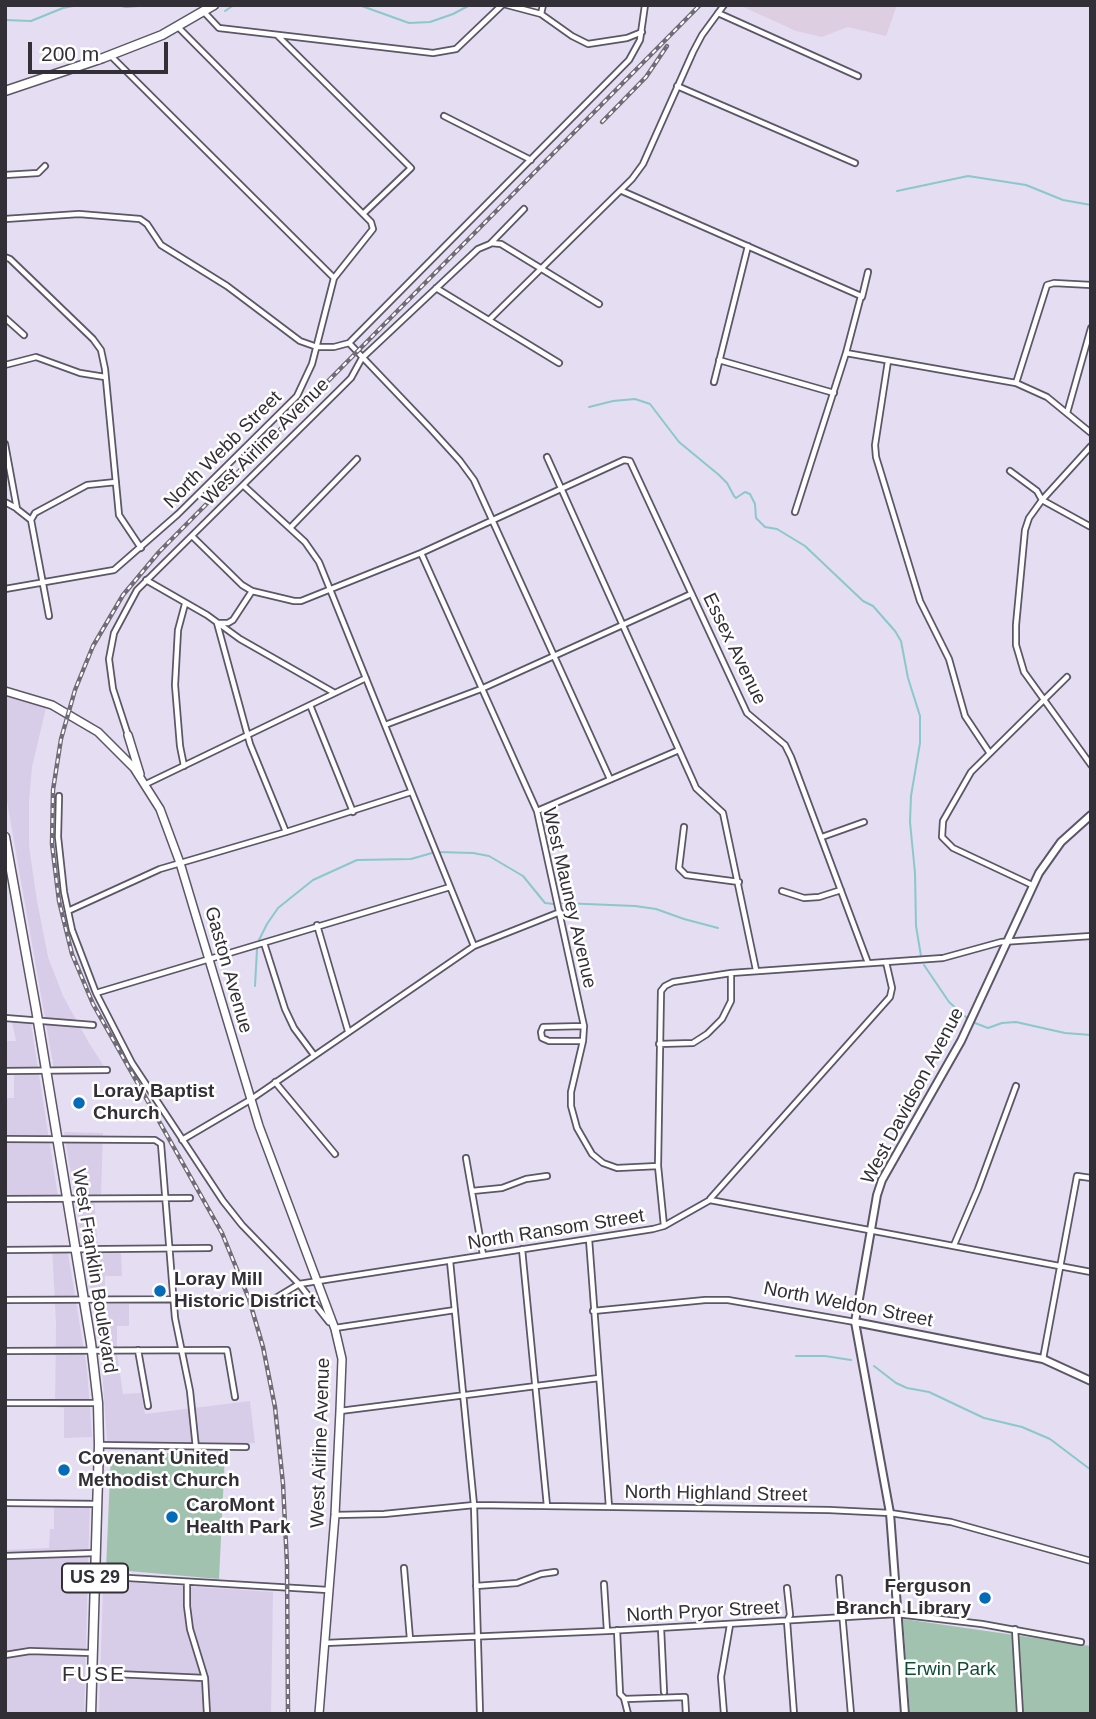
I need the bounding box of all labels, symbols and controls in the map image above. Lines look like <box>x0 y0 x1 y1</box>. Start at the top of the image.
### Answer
scale bar <box>32 28 172 72</box>
text: 200 m <box>41 42 99 65</box>
street label: West Airline Avenue <box>198 374 334 510</box>
street label: North Webb Street <box>159 386 287 514</box>
street label: Essex Avenue <box>697 590 771 708</box>
street label: West Mauney Avenue <box>537 805 601 991</box>
street label: Gaston Avenue <box>199 904 257 1036</box>
street label: West Davidson Avenue <box>857 1004 969 1188</box>
place label: Loray Baptist Church <box>93 1081 214 1125</box>
marker: Loray Baptist Church <box>71 1095 87 1111</box>
street label: West Franklin Boulevard <box>67 1167 121 1375</box>
street label: North Ransom Street <box>466 1205 646 1255</box>
place label: Loray Mill Historic District <box>174 1269 315 1313</box>
street label: North Weldon Street <box>762 1277 934 1333</box>
marker: Loray Mill Historic District <box>152 1283 168 1299</box>
street label: West Airline Avenue <box>307 1357 335 1529</box>
place label: Covenant United Methodist Church <box>78 1448 239 1492</box>
marker: Covenant United Methodist Church <box>56 1462 72 1478</box>
street label: North Highland Street <box>624 1481 808 1507</box>
place label: CaroMont Health Park <box>186 1495 291 1539</box>
marker: CaroMont Health Park <box>164 1509 180 1525</box>
road number: US 29 <box>62 1563 128 1592</box>
place label: Ferguson Branch Library <box>836 1576 971 1620</box>
marker: Ferguson Branch Library <box>977 1590 993 1606</box>
street label: North Pryor Street <box>626 1597 780 1627</box>
park label: Erwin Park <box>904 1659 996 1681</box>
district label: FUSE <box>62 1662 126 1688</box>

